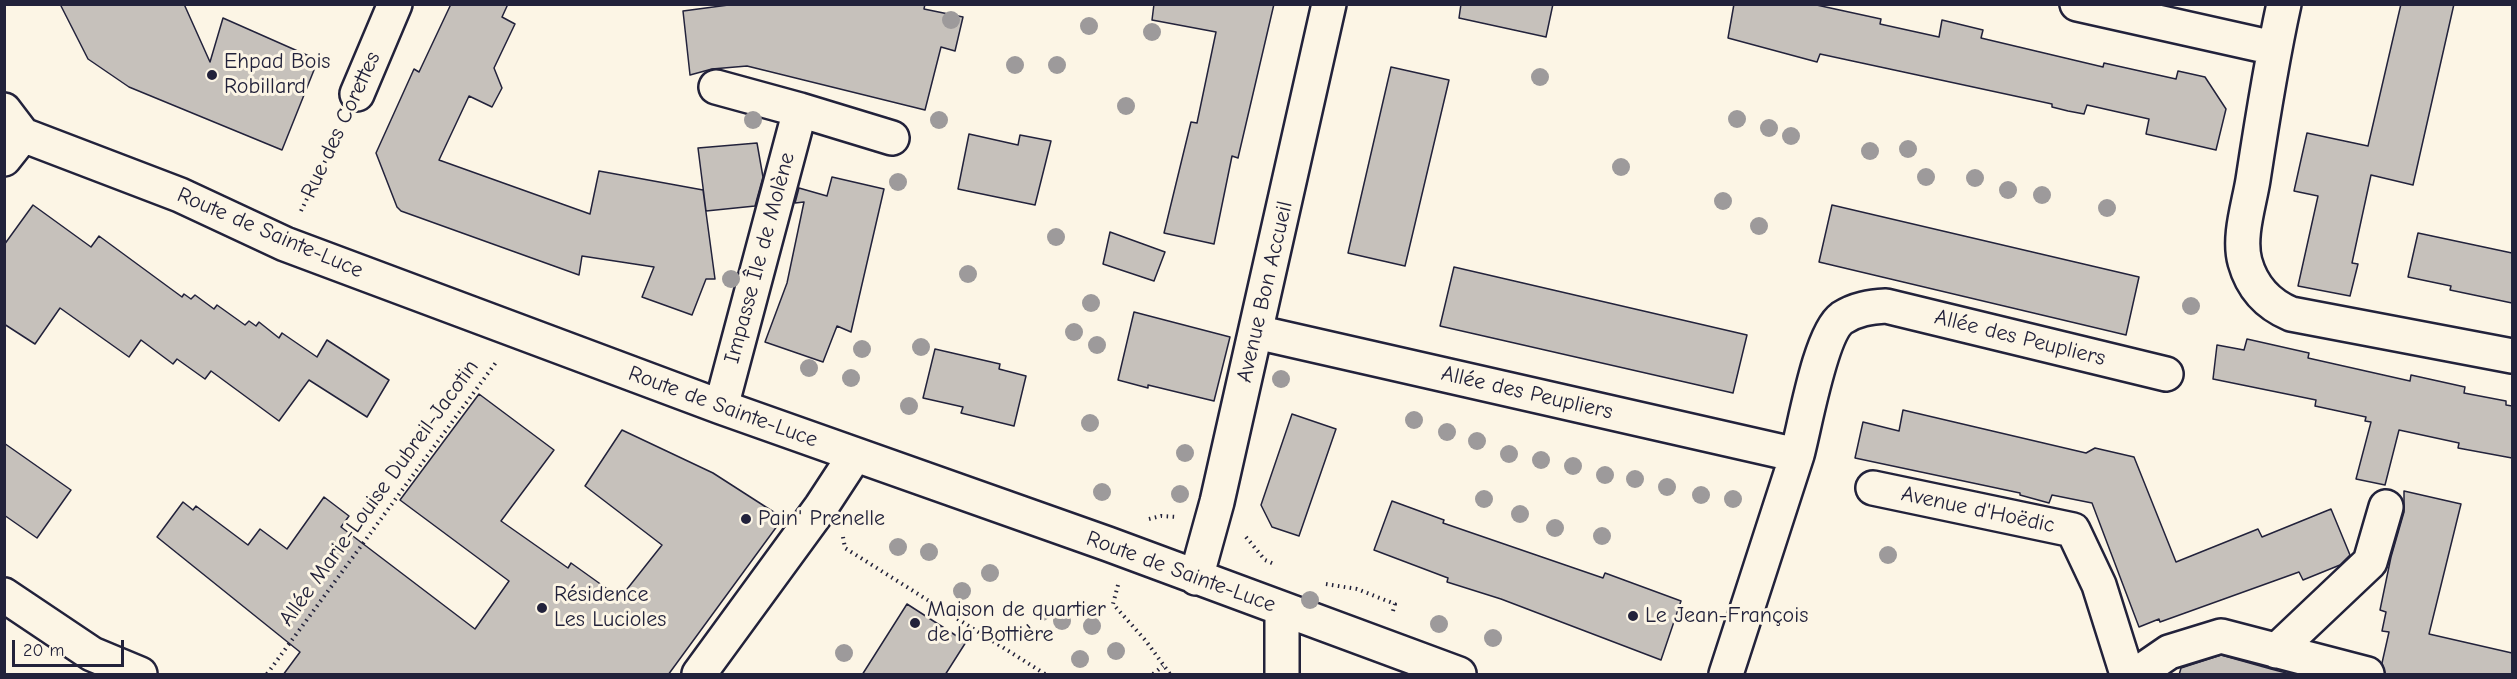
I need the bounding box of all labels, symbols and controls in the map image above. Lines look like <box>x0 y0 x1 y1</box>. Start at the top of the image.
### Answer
street label: Rue des Corettes <box>296 48 386 202</box>
place label: Ehpad Bois Robillard <box>224 49 331 100</box>
marker: Ehpad Bois Robillard <box>205 68 219 82</box>
street label: Impasse Île de Molène <box>719 150 801 366</box>
street label: Route de Sainte-Luce <box>173 182 367 284</box>
street label: Avenue Bon Accueil <box>1231 199 1299 385</box>
street label: Allée des Peupliers <box>1932 304 2108 372</box>
street label: Allée Marie-Louise Dubreil-Jacotin <box>273 355 485 631</box>
street label: Route de Sainte-Luce <box>625 360 821 454</box>
street label: Allée des Peupliers <box>1439 360 1615 426</box>
street label: Avenue d'Hoëdic <box>1899 481 2057 539</box>
place label: Pain' Prenelle <box>758 506 885 532</box>
marker: Pain' Prenelle <box>739 512 753 526</box>
street label: Route de Sainte-Luce <box>1083 525 1279 619</box>
place label: Résidence Les Lucioles <box>554 582 666 634</box>
place label: Maison de quartier de la Bottière <box>927 597 1106 648</box>
marker: Résidence Les Lucioles <box>535 601 549 615</box>
place label: Le Jean-François <box>1645 603 1808 629</box>
marker: Le Jean-François <box>1626 609 1640 623</box>
marker: Maison de quartier de la Bottière <box>908 616 922 630</box>
scale bar <box>15 628 128 666</box>
text: 20 m <box>23 640 64 661</box>

